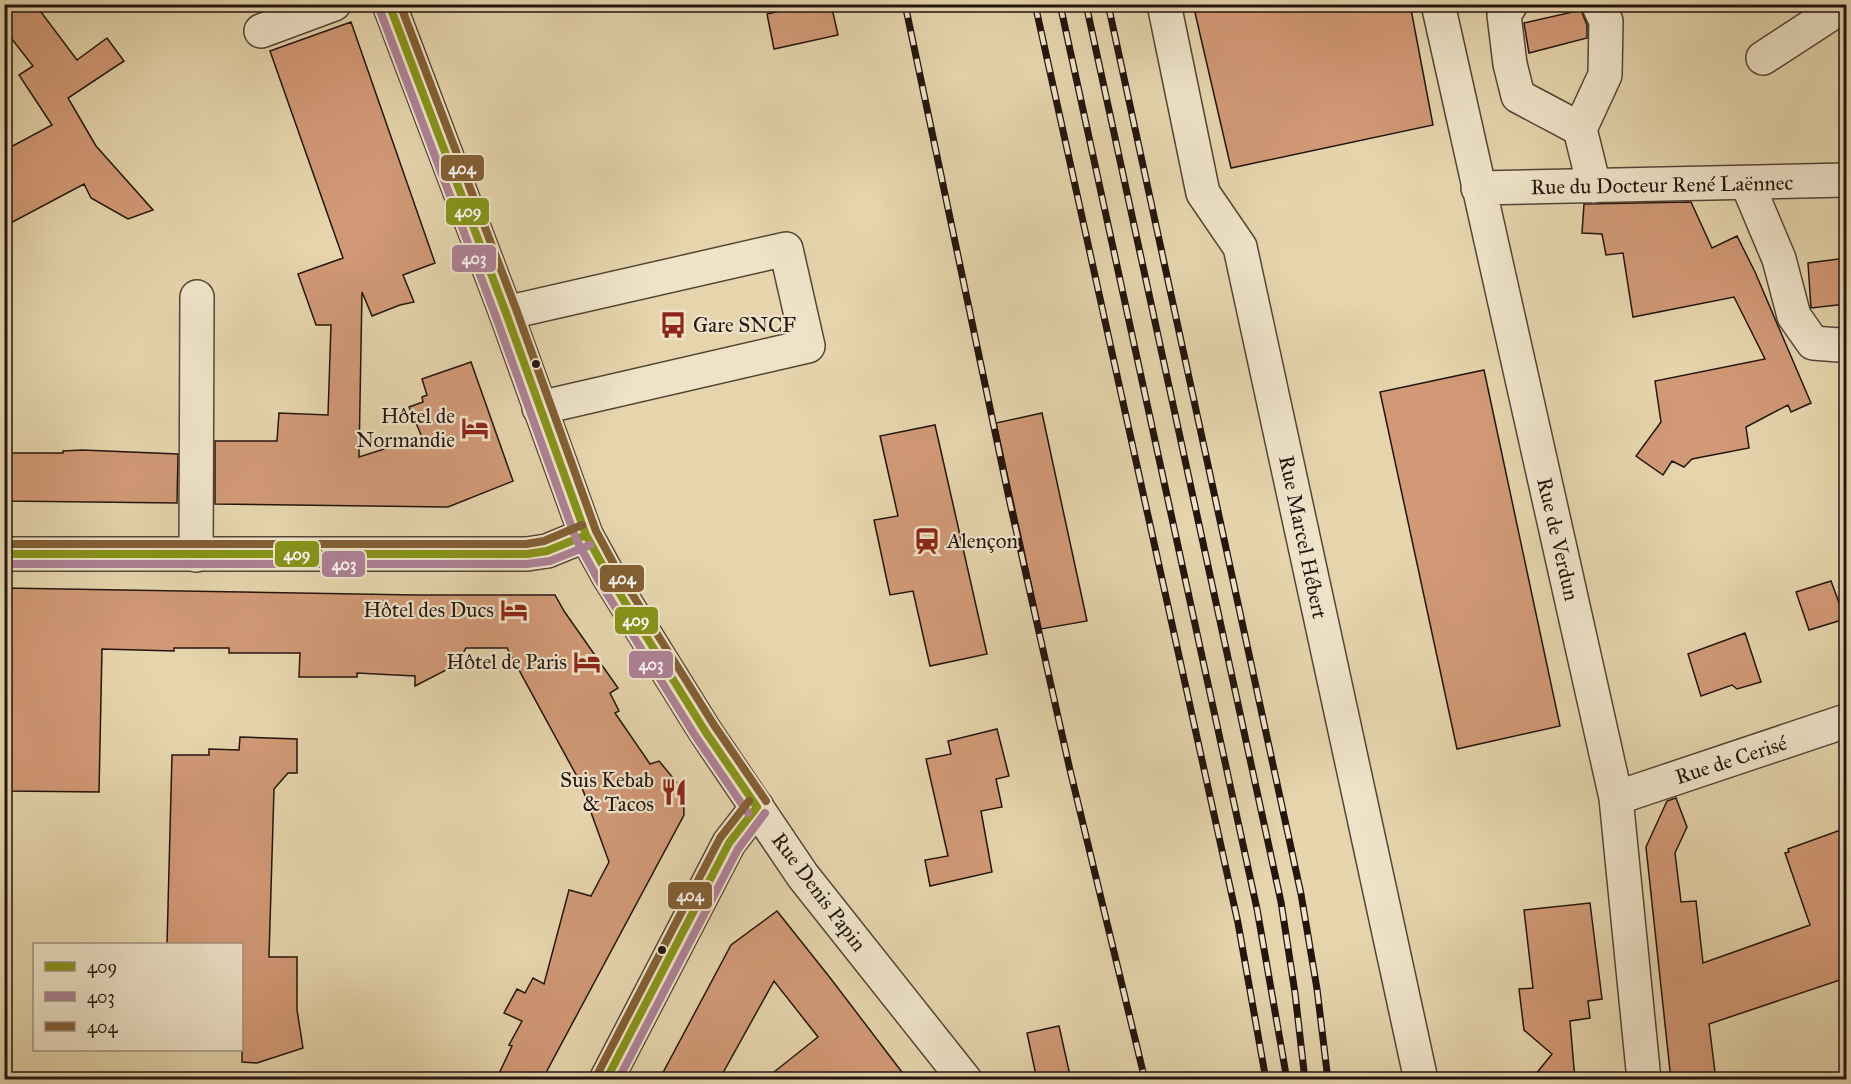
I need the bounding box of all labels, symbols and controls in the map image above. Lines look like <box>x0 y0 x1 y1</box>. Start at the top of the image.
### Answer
line badge: 404 <box>440 154 485 182</box>
text: 404 <box>448 159 477 179</box>
street label: Rue du Docteur René Laënnec <box>1530 170 1794 200</box>
line badge: 409 <box>445 197 490 226</box>
text: 409 <box>455 202 481 222</box>
line badge: 403 <box>451 244 497 273</box>
text: 403 <box>462 249 486 269</box>
bus stop icon: Gare SNCF <box>658 310 688 340</box>
place label: Gare SNCF <box>693 312 796 338</box>
unlabelled marker <box>530 358 542 370</box>
place label: Hôtel de Normandie <box>356 403 455 453</box>
hotel icon: Hôtel de Normandie <box>460 413 490 443</box>
street label: Rue Marcel Hébert <box>1273 453 1333 621</box>
street label: Rue de Verdun <box>1531 475 1585 603</box>
station icon: Alençon <box>912 526 942 556</box>
place label: Alençon <box>946 528 1018 554</box>
line badge: 409 <box>274 540 320 568</box>
text: 409 <box>284 545 310 565</box>
line badge: 403 <box>321 550 366 578</box>
text: 403 <box>332 555 356 575</box>
line badge: 404 <box>599 564 645 593</box>
text: 404 <box>608 569 637 589</box>
hotel icon: Hôtel des Ducs <box>499 595 529 625</box>
place label: Hôtel des Ducs <box>363 597 494 623</box>
line badge: 409 <box>614 606 659 635</box>
text: 409 <box>623 611 649 631</box>
hotel icon: Hôtel de Paris <box>572 647 602 677</box>
place label: Hôtel de Paris <box>446 649 567 675</box>
line badge: 403 <box>628 650 674 679</box>
text: 403 <box>639 655 663 675</box>
street label: Rue de Cerisé <box>1672 730 1790 790</box>
place label: Suis Kebab & Tacos <box>560 767 654 817</box>
restaurant icon: Suis Kebab & Tacos <box>659 777 689 807</box>
street label: Rue Denis Papin <box>766 828 872 956</box>
line badge: 404 <box>667 881 713 910</box>
text: 404 <box>676 886 705 906</box>
legend <box>33 943 243 1051</box>
unlabelled marker <box>656 944 668 956</box>
text: 409 <box>87 956 117 978</box>
text: 403 <box>87 986 115 1008</box>
text: 404 <box>87 1016 119 1038</box>

